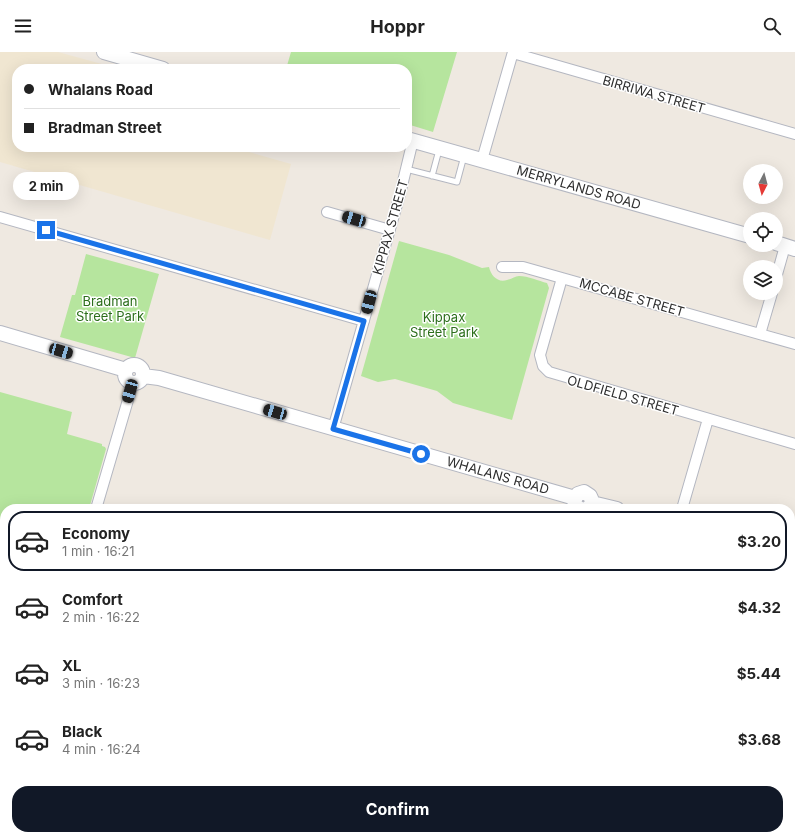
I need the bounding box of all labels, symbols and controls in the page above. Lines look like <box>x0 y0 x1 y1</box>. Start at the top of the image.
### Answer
icon: menu <box>12 15 34 37</box>
icon: search <box>761 15 783 37</box>
text: Hoppr <box>370 16 425 37</box>
street label: BIRRIWA STREET <box>601 72 707 116</box>
text: Whalans Road <box>48 80 153 99</box>
text: Bradman Street <box>48 118 162 137</box>
street label: MERRYLANDS ROAD <box>515 162 643 212</box>
north arrow <box>743 164 783 204</box>
map controls <box>743 164 783 300</box>
callout: 2 min <box>13 172 79 200</box>
street label: KIPPAX STREET <box>369 177 411 277</box>
text: 2 min <box>29 178 63 194</box>
car <box>341 210 367 228</box>
button: locate <box>743 212 783 252</box>
route end <box>37 221 55 239</box>
button: layers <box>743 260 783 300</box>
street label: MCCABE STREET <box>578 274 686 320</box>
car <box>360 289 378 315</box>
park label: Bradman Street Park <box>76 293 144 324</box>
park label: Kippax Street Park <box>410 309 478 340</box>
car <box>48 342 74 360</box>
street label: OLDFIELD STREET <box>565 371 681 419</box>
car <box>121 378 139 404</box>
car <box>262 403 288 421</box>
route start <box>412 445 430 463</box>
street label: WHALANS ROAD <box>445 453 551 497</box>
icon: car <box>14 523 50 559</box>
text: Economy <box>62 524 130 543</box>
text: $3.20 <box>737 532 781 551</box>
text: 1 min · 16:21 <box>62 543 135 559</box>
icon: car <box>14 589 50 625</box>
text: Comfort <box>62 590 123 609</box>
text: $4.32 <box>738 598 781 617</box>
text: 2 min · 16:22 <box>62 609 140 625</box>
icon: car <box>14 655 50 691</box>
text: XL <box>62 656 82 675</box>
text: $5.44 <box>737 664 781 683</box>
text: 3 min · 16:23 <box>62 675 140 691</box>
icon: car <box>14 721 50 757</box>
text: Black <box>62 722 102 741</box>
text: $3.68 <box>738 730 781 749</box>
text: 4 min · 16:24 <box>62 741 141 757</box>
button: Confirm <box>12 786 783 832</box>

